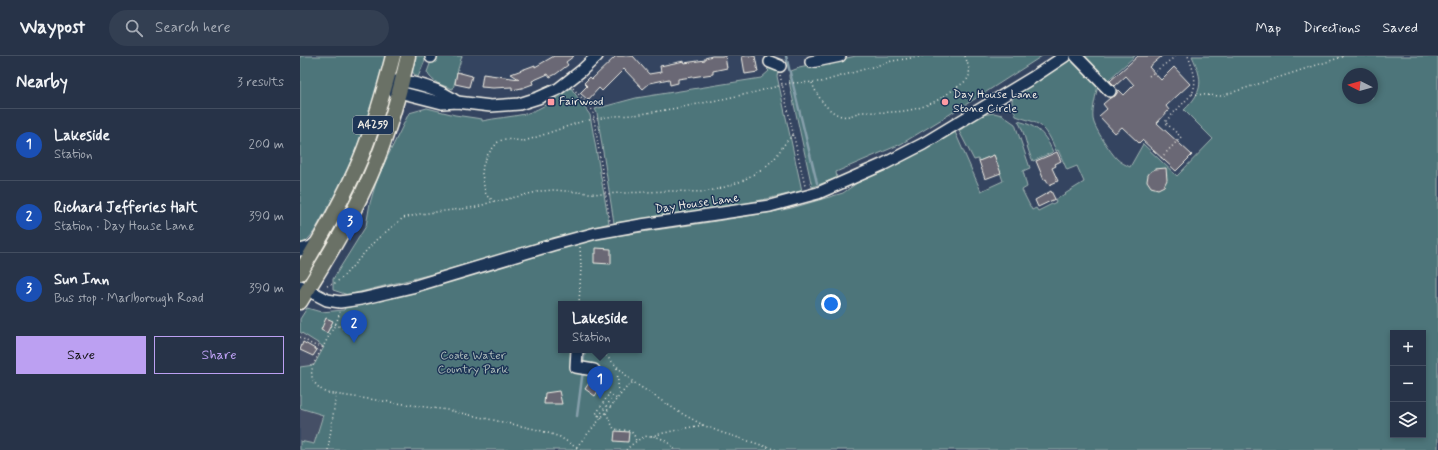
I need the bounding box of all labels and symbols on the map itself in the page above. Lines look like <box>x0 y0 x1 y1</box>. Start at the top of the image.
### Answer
north arrow <box>1342 68 1378 104</box>
place label: Day House Lane Stone Circle <box>953 87 1038 117</box>
place label: Fairwood <box>559 94 604 110</box>
marker: Fairwood <box>546 97 556 107</box>
marker: Day House Lane Stone Circle <box>940 97 950 107</box>
road number: A4259 <box>353 116 393 134</box>
street label: Day House Lane <box>654 190 740 218</box>
pin: 3 <box>337 208 363 241</box>
your location <box>821 294 841 314</box>
pin: 2 <box>341 310 367 343</box>
park label: Coate Water Country Park <box>438 348 509 378</box>
pin: 1 <box>587 366 613 399</box>

